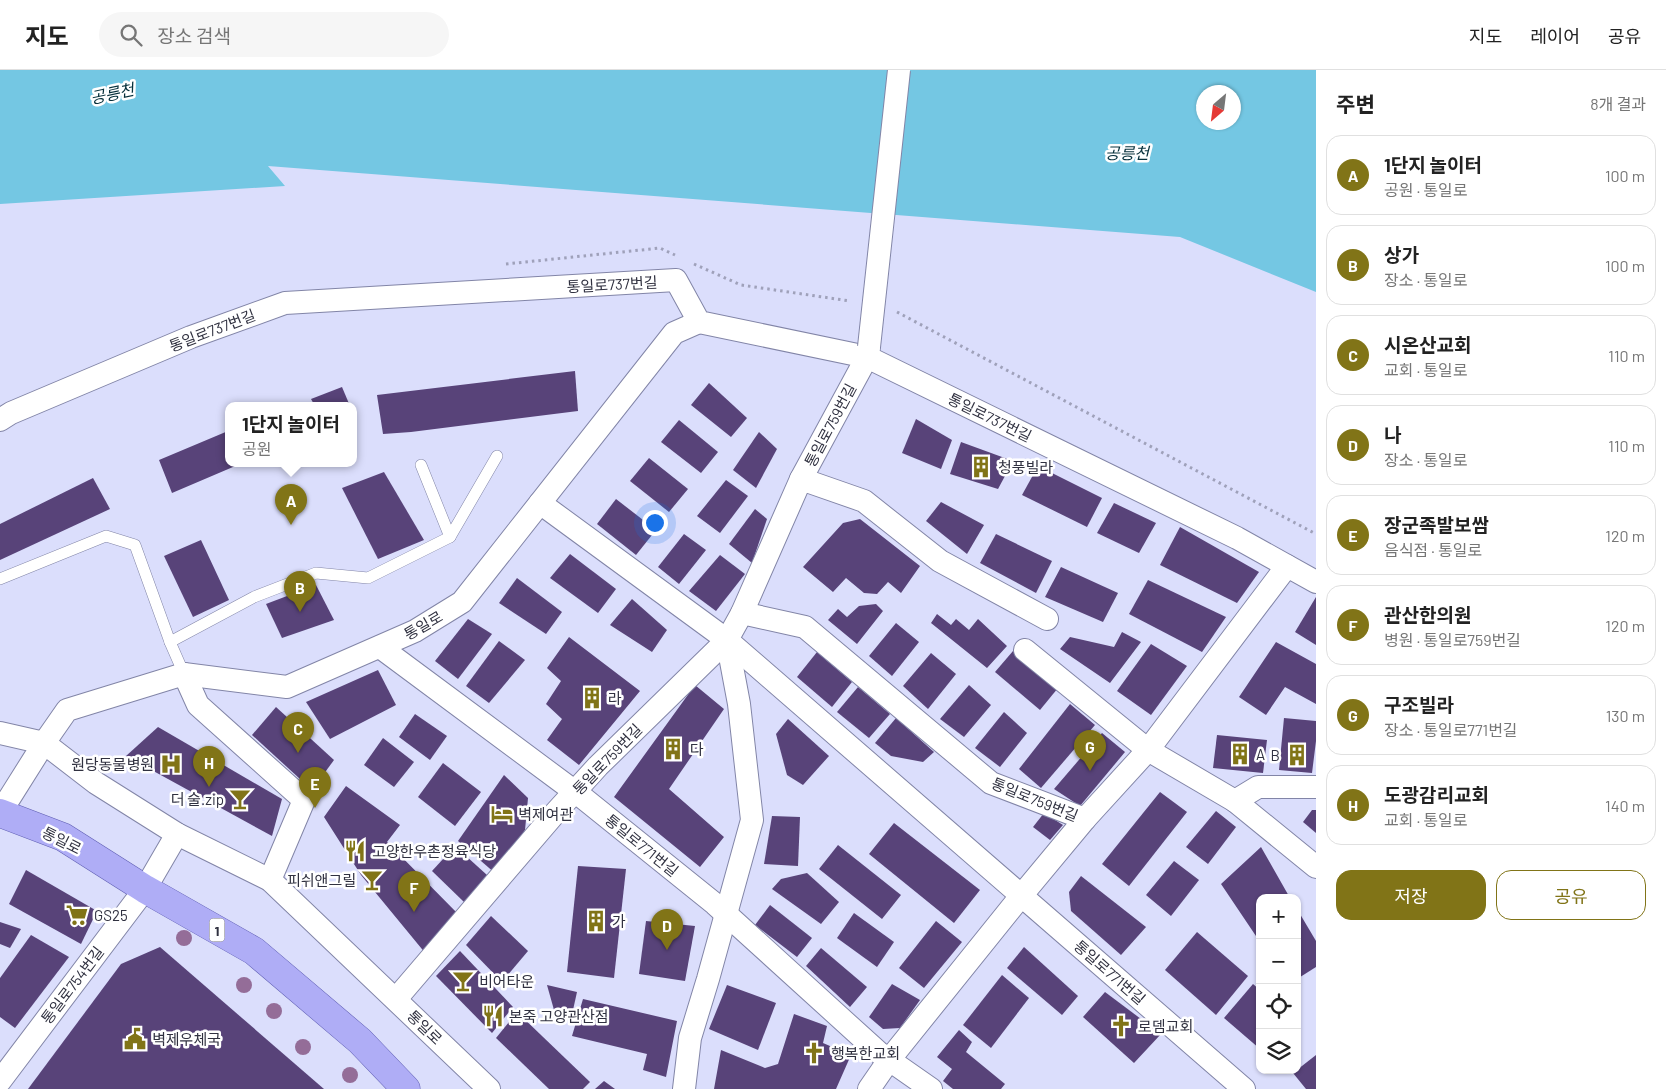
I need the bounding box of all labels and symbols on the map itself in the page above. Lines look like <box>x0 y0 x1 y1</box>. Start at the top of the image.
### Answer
water label: 공릉천 <box>88 79 138 107</box>
north arrow <box>1196 85 1241 130</box>
water label: 공릉천 <box>1105 143 1151 162</box>
street label: 통일로737번길 <box>566 273 658 295</box>
street label: 통일로737번길 <box>166 305 258 355</box>
street label: 통일로759번길 <box>801 380 859 470</box>
street label: 통일로737번길 <box>945 389 1035 445</box>
building icon: 청풍빌라 <box>968 454 994 480</box>
place label: 청풍빌라 <box>998 458 1053 476</box>
pin: A <box>275 484 307 525</box>
your location <box>642 510 668 536</box>
pin: B <box>284 571 316 612</box>
street label: 통일로 <box>401 607 445 643</box>
building icon: 라 <box>579 685 605 711</box>
place label: 라 <box>608 689 622 707</box>
pin: C <box>282 712 314 753</box>
street label: 통일로759번길 <box>569 720 645 798</box>
pin: G <box>1074 730 1106 771</box>
building icon: 다 <box>660 736 686 762</box>
place label: 다 <box>690 740 704 758</box>
building icon: A <box>1227 741 1253 767</box>
building icon: B <box>1284 742 1310 768</box>
place label: A <box>1256 745 1265 763</box>
pin: H <box>193 746 225 787</box>
place label: B <box>1271 746 1280 764</box>
hospital icon: 원당동물병원 <box>158 751 184 777</box>
place label: 원당동물병원 <box>71 755 154 773</box>
pin: E <box>299 767 331 808</box>
street label: 통일로759번길 <box>989 773 1081 825</box>
bar icon: 더 술.zip <box>227 786 253 812</box>
place label: 더 술.zip <box>170 790 224 808</box>
hotel icon: 벽제여관 <box>489 801 515 827</box>
place label: 벽제여관 <box>518 805 573 823</box>
street label: 통일로771번길 <box>602 810 682 880</box>
street label: 통일로 <box>39 823 85 857</box>
restaurant icon: 고양한우촌정육식당 <box>342 838 368 864</box>
place label: 고양한우촌정육식당 <box>372 842 496 860</box>
bar icon: 피쉬앤그릴 <box>359 867 385 893</box>
place label: 피쉬앤그릴 <box>287 871 356 889</box>
pin: F <box>398 871 430 912</box>
supermarket icon: GS25 <box>64 902 90 928</box>
place label: GS25 <box>94 906 128 924</box>
building icon: 가 <box>583 908 609 934</box>
pin: D <box>651 909 683 950</box>
place label: 가 <box>612 912 626 930</box>
road number: 1 <box>210 918 224 942</box>
street label: 통일로771번길 <box>1071 936 1149 1008</box>
street label: 통일로754번길 <box>37 943 107 1027</box>
bar icon: 비어타운 <box>450 968 476 994</box>
place label: 비어타운 <box>479 972 534 990</box>
restaurant icon: 본죽 고양관산점 <box>480 1003 506 1029</box>
street label: 통일로 <box>404 1006 446 1048</box>
place label: 본죽 고양관산점 <box>509 1007 609 1025</box>
church icon: 로뎀교회 <box>1108 1013 1134 1039</box>
place label: 로뎀교회 <box>1138 1017 1193 1035</box>
public building icon: 벽제우체국 <box>122 1026 148 1052</box>
place label: 벽제우체국 <box>152 1030 221 1048</box>
church icon: 행복한교회 <box>801 1040 827 1066</box>
place label: 행복한교회 <box>831 1044 900 1062</box>

